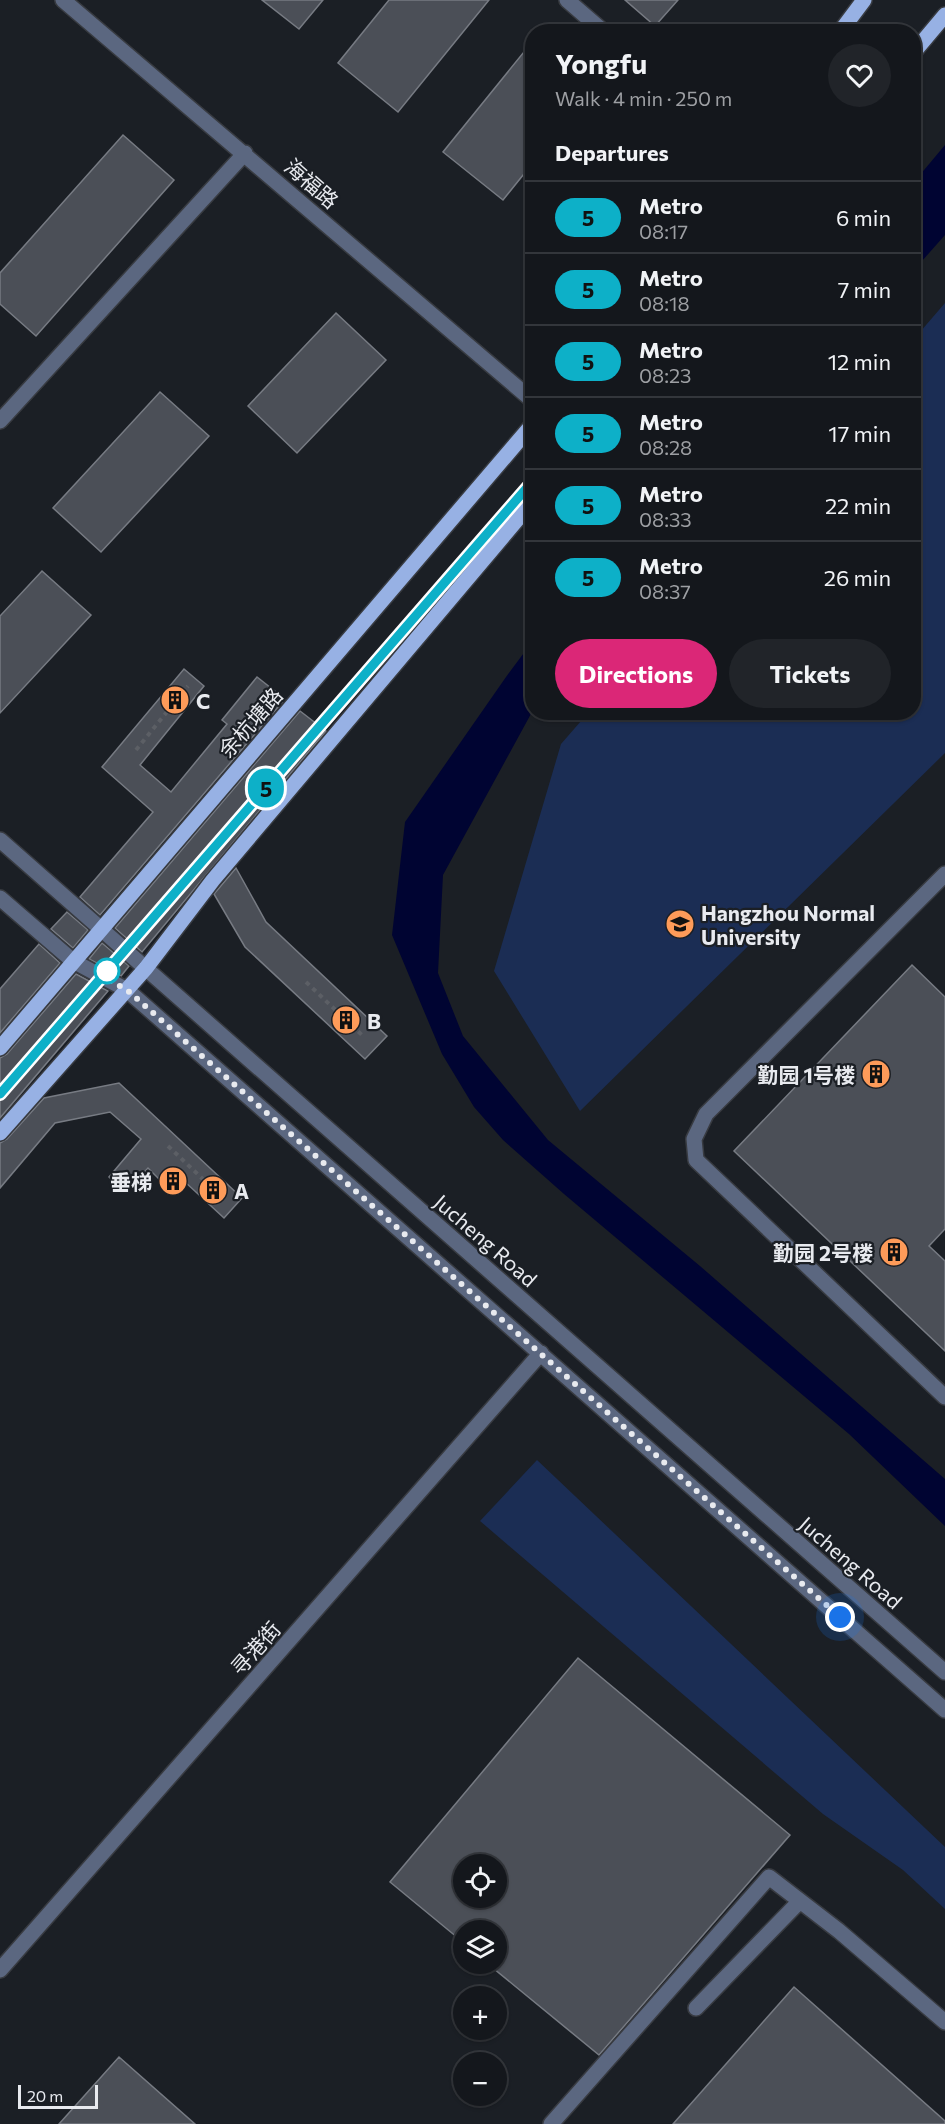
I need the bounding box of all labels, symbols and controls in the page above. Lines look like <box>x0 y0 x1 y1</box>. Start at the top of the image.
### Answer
button: heart <box>828 44 891 107</box>
text: Yongfu <box>555 46 647 80</box>
text: Walk · 4 min · 250 m <box>555 86 732 110</box>
text: Departures <box>555 139 669 166</box>
street label: 海福路 <box>280 153 344 213</box>
text: Metro <box>639 192 703 219</box>
text: 6 min <box>836 204 891 231</box>
text: 5 <box>582 205 594 230</box>
text: 08:17 <box>639 219 688 243</box>
text: Metro <box>639 264 703 291</box>
text: 7 min <box>838 276 891 303</box>
text: 5 <box>582 277 594 302</box>
text: 08:18 <box>639 291 690 315</box>
text: Metro <box>639 336 703 363</box>
text: 12 min <box>828 348 891 375</box>
text: 5 <box>582 349 594 374</box>
text: 08:23 <box>639 363 691 387</box>
text: Metro <box>639 408 703 435</box>
text: 17 min <box>828 420 891 447</box>
text: 5 <box>582 421 594 446</box>
text: 08:28 <box>639 435 692 459</box>
text: Metro <box>639 480 703 507</box>
text: 22 min <box>825 492 891 519</box>
text: 5 <box>582 493 594 518</box>
text: 08:33 <box>639 507 692 531</box>
text: Metro <box>639 552 703 579</box>
text: 26 min <box>824 564 891 591</box>
text: 5 <box>582 565 594 590</box>
text: 08:37 <box>639 579 691 603</box>
button: Directions <box>555 639 717 708</box>
button: Tickets <box>729 639 891 708</box>
street label: 余杭塘路 <box>213 682 287 762</box>
building icon: C <box>159 684 191 716</box>
place label: C <box>196 688 210 713</box>
line badge: 5 <box>246 768 286 808</box>
text: 5 <box>260 776 272 801</box>
place label: Hangzhou Normal University <box>701 900 875 949</box>
school or university icon: Hangzhou Normal University <box>664 908 696 940</box>
unlabelled marker <box>94 958 120 984</box>
building icon: B <box>330 1004 362 1036</box>
place label: B <box>367 1008 381 1033</box>
building icon: 勤园 1号楼 <box>860 1058 892 1090</box>
place label: 勤园 1号楼 <box>757 1062 855 1087</box>
building icon: 垂梯 <box>157 1165 189 1197</box>
place label: 垂梯 <box>110 1169 152 1194</box>
building icon: A <box>197 1174 229 1206</box>
place label: A <box>234 1178 249 1203</box>
street label: Jucheng Road <box>430 1189 542 1291</box>
building icon: 勤园 2号楼 <box>878 1236 910 1268</box>
place label: 勤园 2号楼 <box>773 1240 873 1265</box>
street label: Jucheng Road <box>795 1511 907 1613</box>
your location <box>825 1602 855 1632</box>
street label: 寻港街 <box>225 1616 285 1680</box>
map controls <box>453 1854 507 2106</box>
button: locate <box>453 1854 507 1908</box>
button: layers <box>453 1920 507 1974</box>
button: + <box>453 1986 507 2040</box>
button: − <box>453 2052 507 2106</box>
scale bar <box>18 2082 98 2110</box>
text: 20 m <box>27 2086 63 2105</box>

